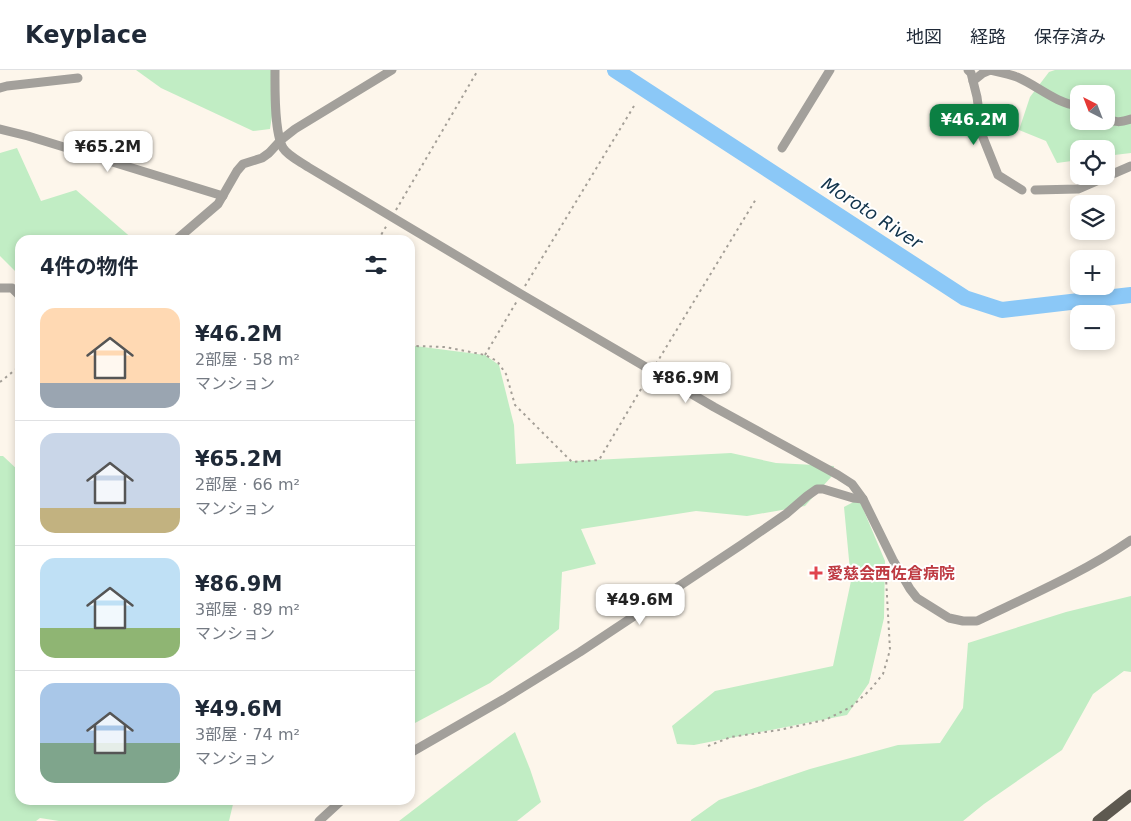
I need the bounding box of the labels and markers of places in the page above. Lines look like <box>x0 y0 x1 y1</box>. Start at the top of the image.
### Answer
pin: ¥46.2M <box>933 104 1015 146</box>
pin: ¥65.2M <box>67 131 149 173</box>
pin: ¥86.9M <box>645 362 727 404</box>
place label: 愛慈会西佐倉病院 <box>827 564 955 583</box>
marker: 愛慈会西佐倉病院 <box>809 566 823 580</box>
pin: ¥49.6M <box>599 584 681 626</box>

